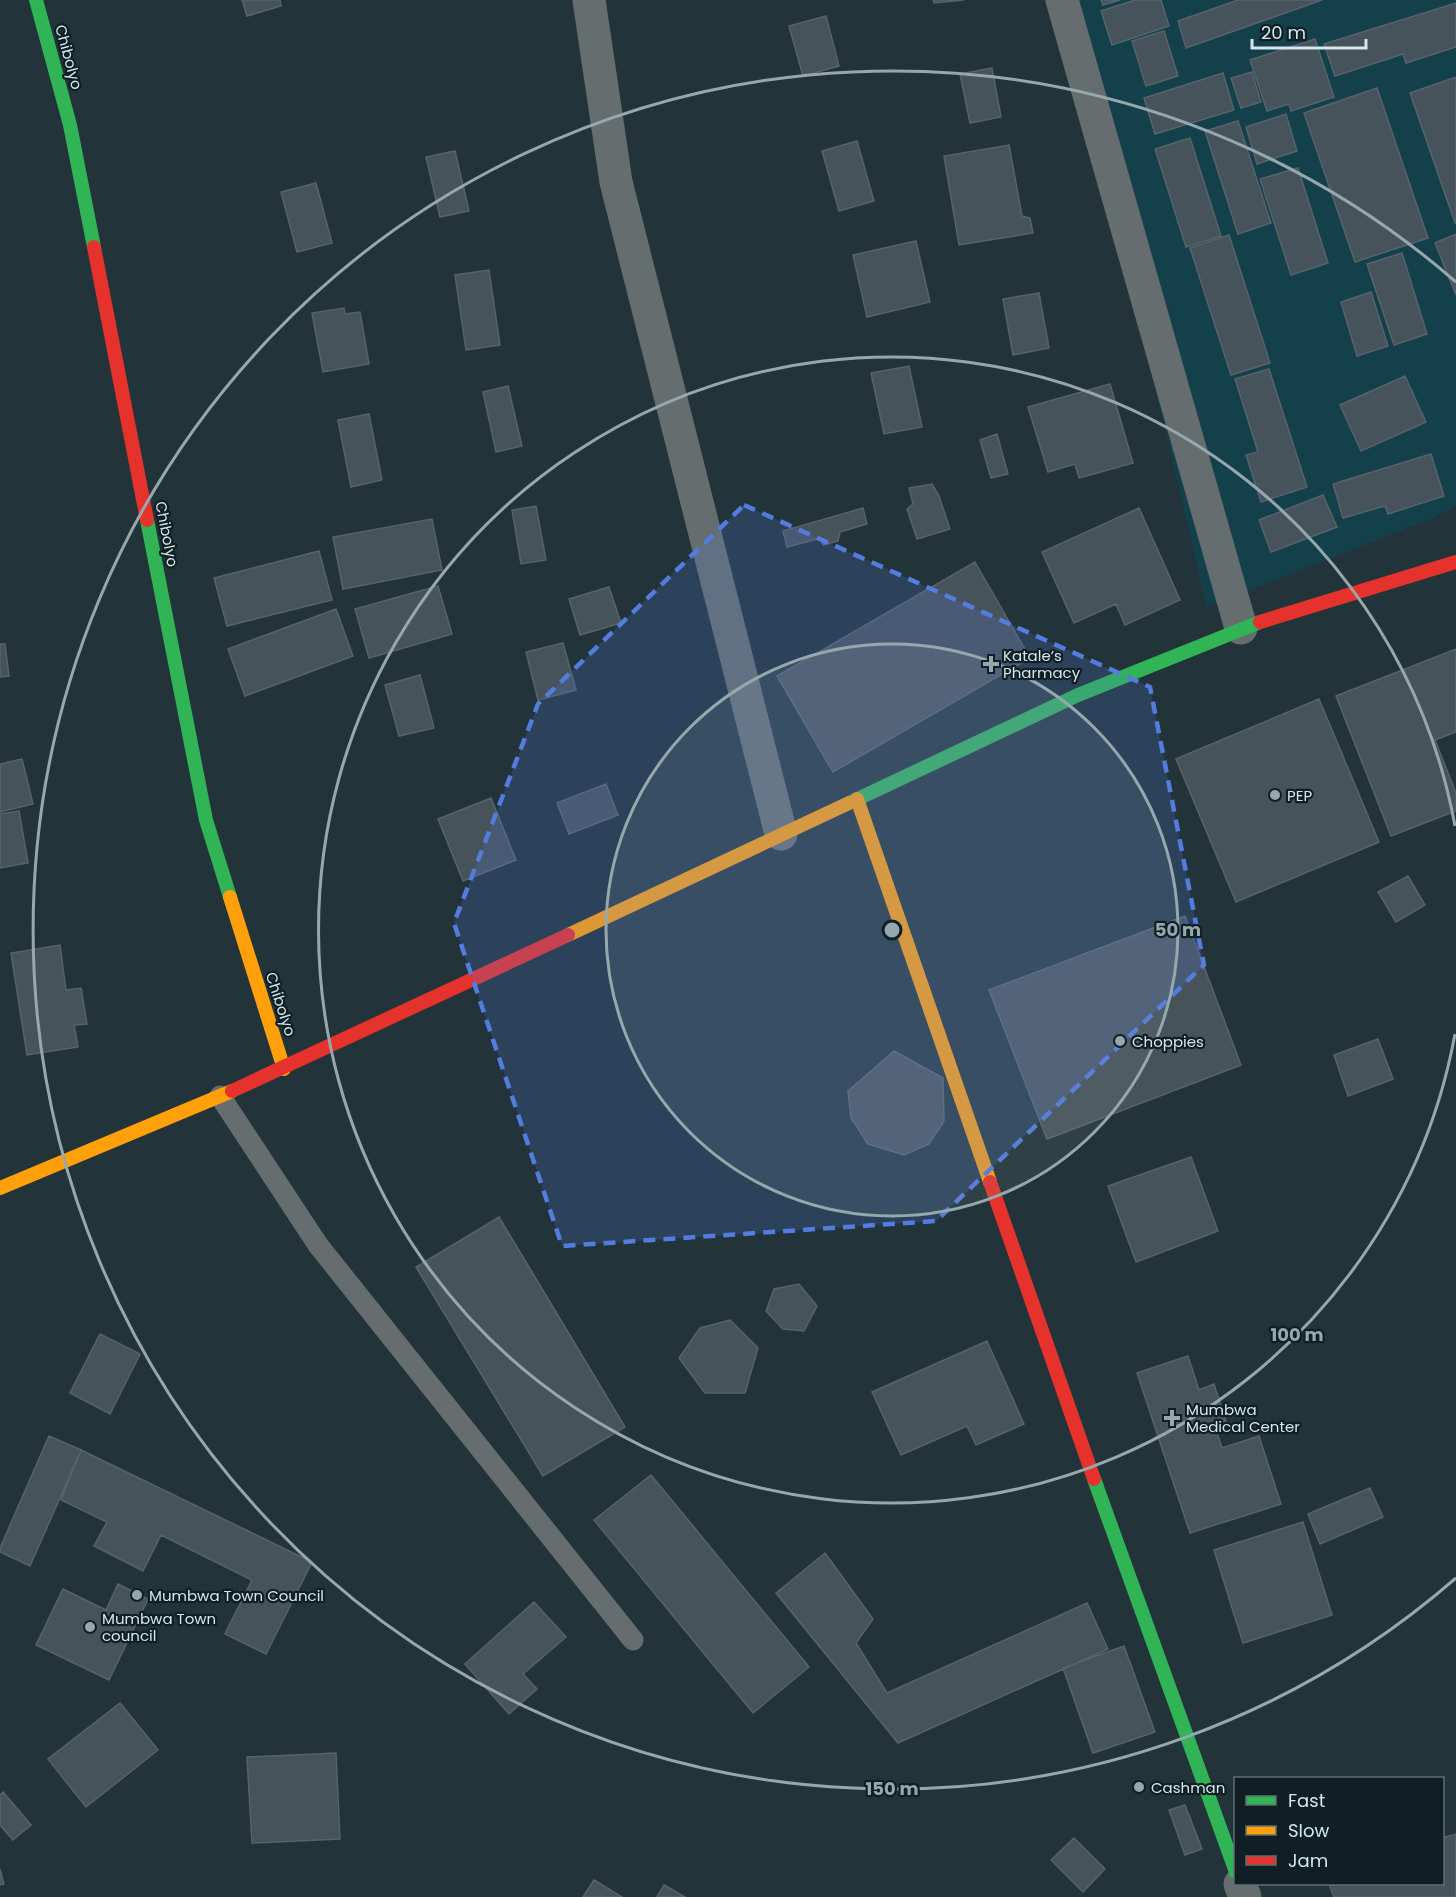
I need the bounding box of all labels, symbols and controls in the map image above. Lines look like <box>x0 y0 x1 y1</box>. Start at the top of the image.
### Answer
scale bar <box>1252 12 1366 50</box>
text: 20 m <box>1261 20 1306 45</box>
street label: Chibolyo <box>50 22 88 92</box>
street label: Chibolyo <box>150 499 184 569</box>
place label: Katale’s Pharmacy <box>1003 645 1081 683</box>
marker: Katale’s Pharmacy <box>984 657 998 671</box>
place label: PEP <box>1287 785 1312 806</box>
marker: PEP <box>1268 788 1282 802</box>
text: 50 m <box>1155 917 1201 942</box>
centre of rings <box>882 920 902 940</box>
street label: Chibolyo <box>261 969 301 1039</box>
place label: Choppies <box>1132 1031 1204 1052</box>
marker: Choppies <box>1113 1034 1127 1048</box>
text: 100 m <box>1270 1322 1324 1347</box>
place label: Mumbwa Medical Center <box>1186 1399 1300 1437</box>
marker: Mumbwa Medical Center <box>1163 1409 1181 1427</box>
place label: Mumbwa Town Council <box>149 1585 324 1606</box>
marker: Mumbwa Town Council <box>130 1588 144 1602</box>
place label: Mumbwa Town council <box>102 1608 216 1646</box>
marker: Mumbwa Town council <box>83 1620 97 1634</box>
text: 150 m <box>865 1776 919 1801</box>
place label: Cashman <box>1151 1777 1225 1798</box>
legend <box>1234 1777 1444 1885</box>
marker: Cashman <box>1132 1780 1146 1794</box>
text: Fast <box>1288 1788 1325 1813</box>
text: Slow <box>1288 1818 1330 1843</box>
text: Jam <box>1288 1848 1328 1873</box>

